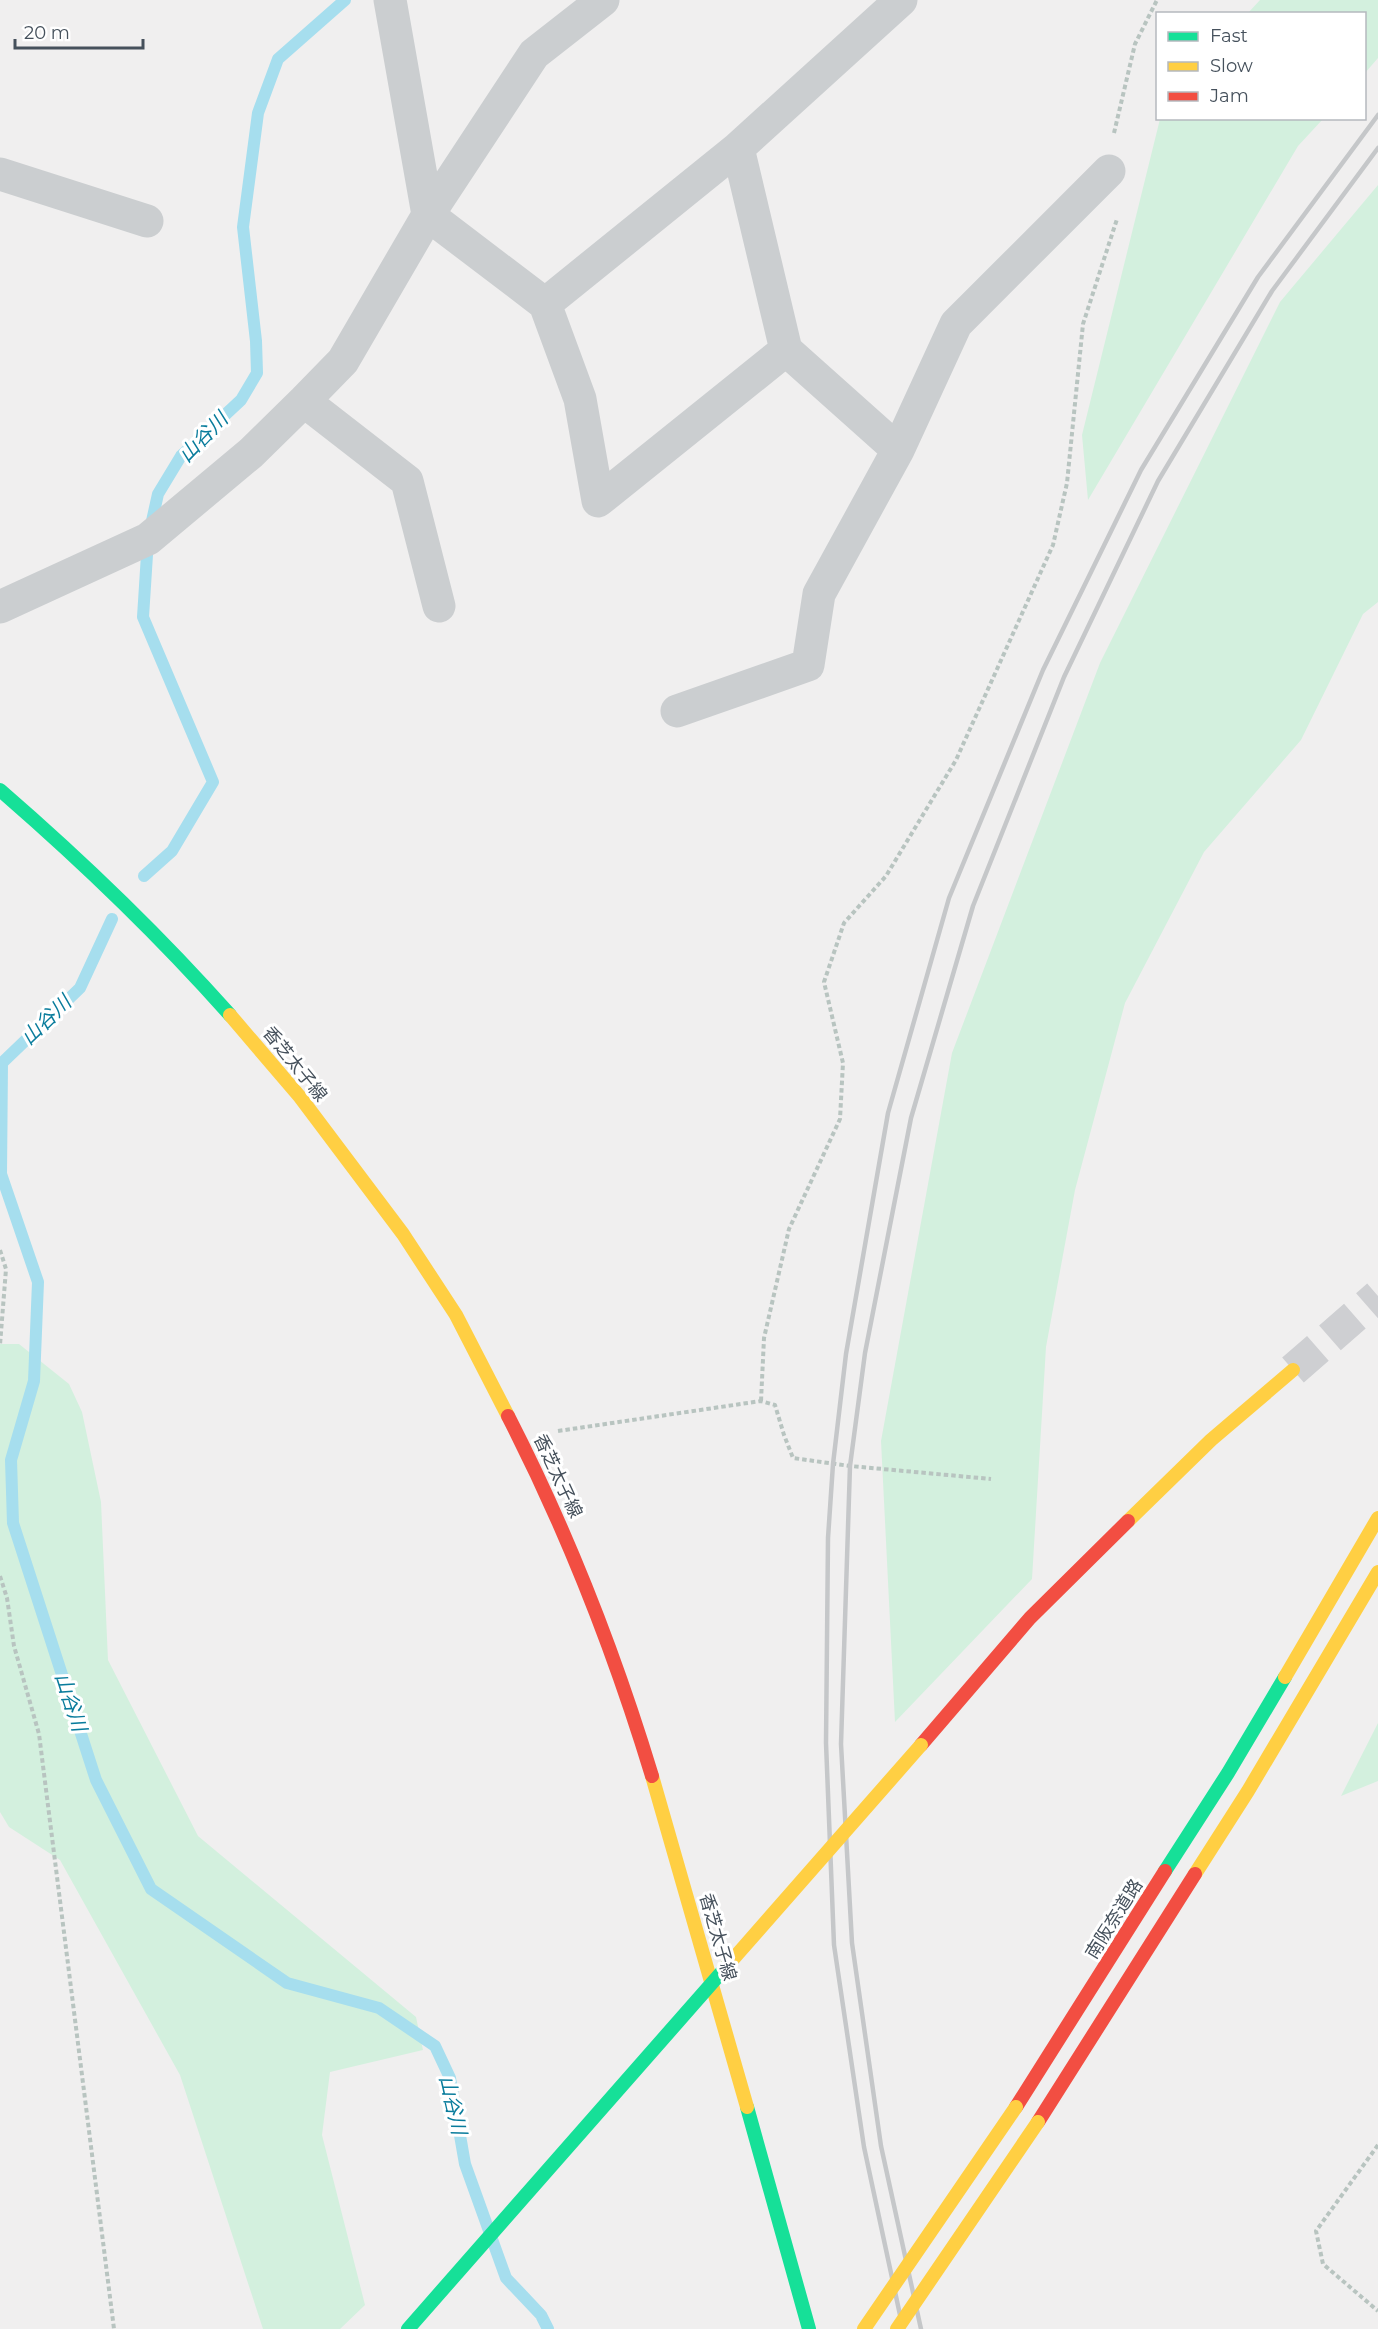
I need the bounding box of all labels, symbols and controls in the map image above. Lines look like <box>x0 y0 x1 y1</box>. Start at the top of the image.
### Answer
scale bar <box>15 12 142 50</box>
legend <box>1156 12 1366 120</box>
text: 20 m <box>24 22 70 44</box>
text: Fast <box>1210 25 1248 47</box>
text: Slow <box>1210 55 1253 77</box>
text: Jam <box>1209 85 1249 107</box>
water label: 山谷川 <box>174 406 234 467</box>
water label: 山谷川 <box>16 989 77 1049</box>
street label: 香芝太子線 <box>258 1022 332 1106</box>
street label: 香芝太子線 <box>529 1431 587 1521</box>
water label: 山谷川 <box>50 1670 92 1736</box>
street label: 南阪奈道路 <box>1081 1875 1147 1963</box>
street label: 香芝太子線 <box>695 1891 741 1983</box>
water label: 山谷川 <box>435 2073 472 2139</box>

